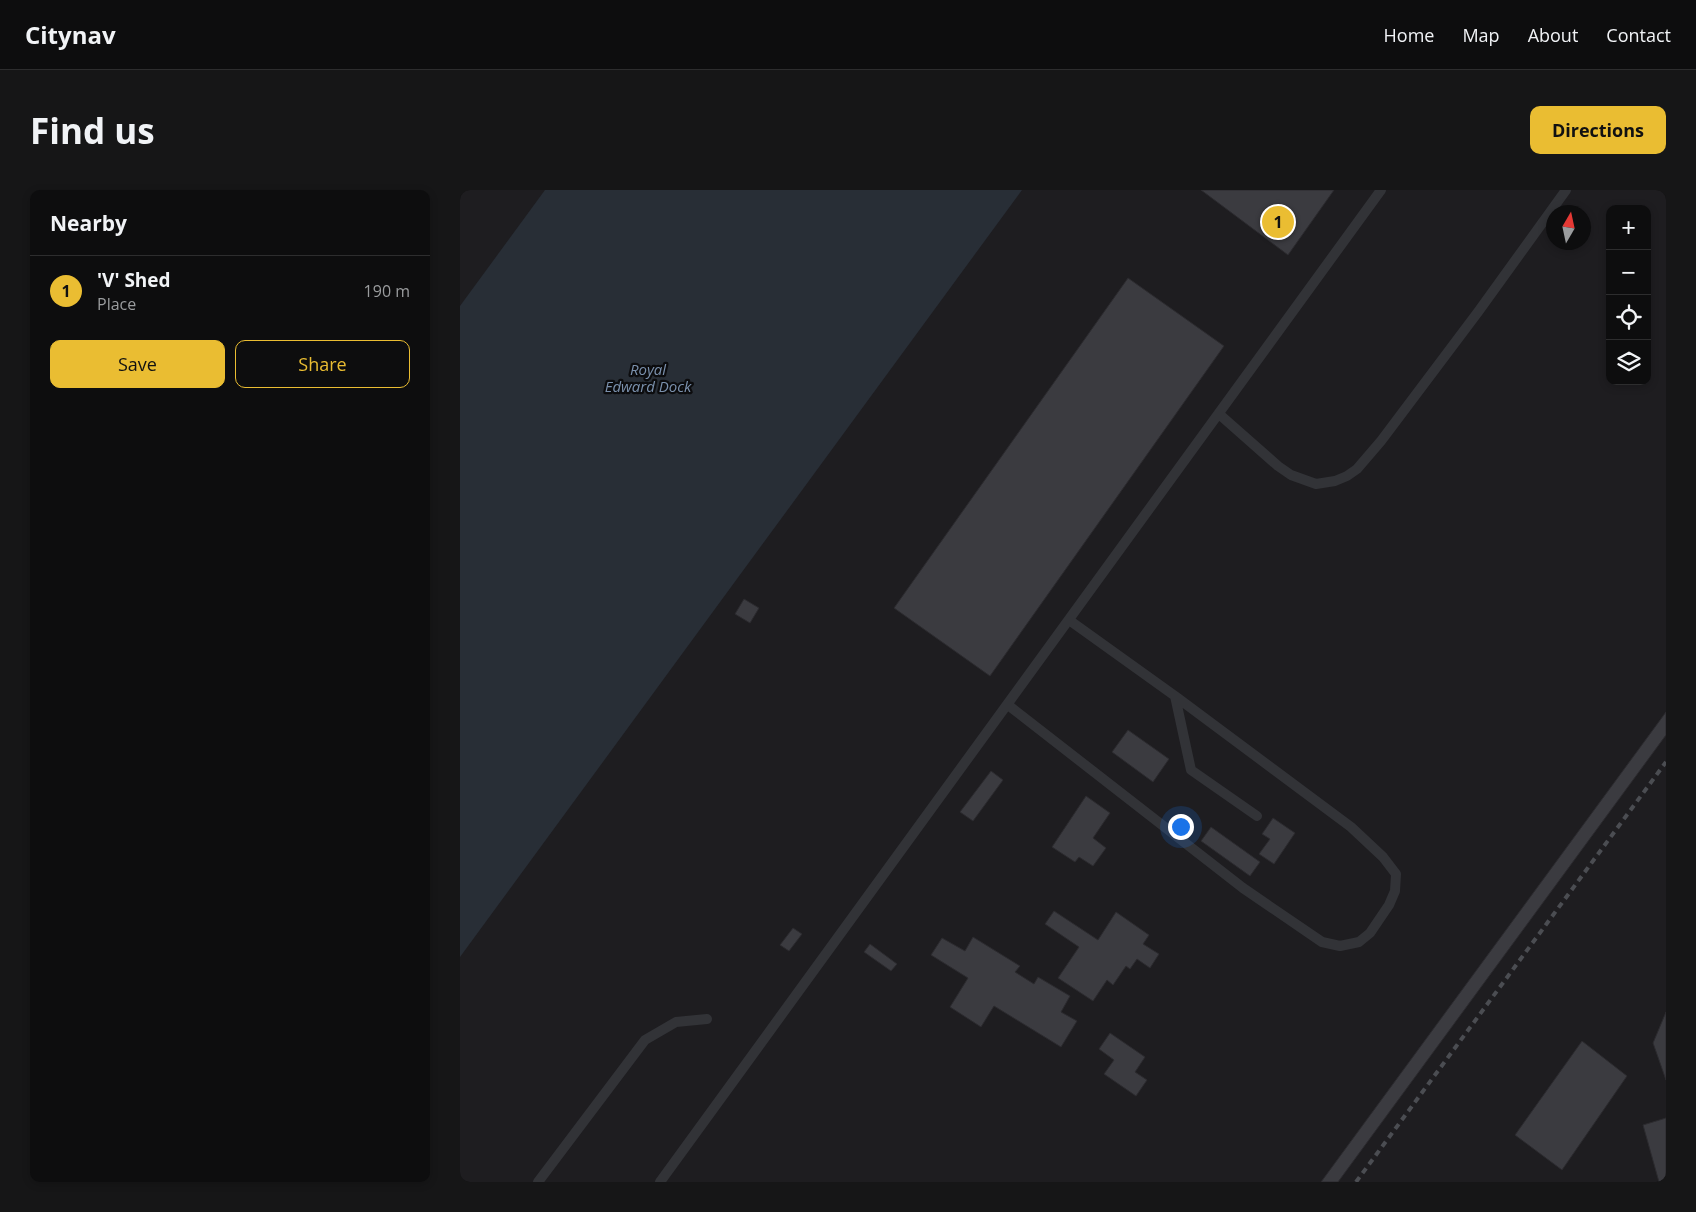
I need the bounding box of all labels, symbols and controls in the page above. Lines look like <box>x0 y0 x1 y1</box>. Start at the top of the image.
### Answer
text: Citynav <box>25 18 116 51</box>
text: Home <box>1384 23 1434 47</box>
text: Map <box>1462 23 1500 47</box>
text: About <box>1528 23 1578 47</box>
text: Contact <box>1606 23 1671 47</box>
button: Directions <box>1530 106 1666 154</box>
text: Find us <box>30 107 155 154</box>
pin: 1 <box>1262 203 1294 241</box>
north arrow <box>1546 205 1591 250</box>
map controls <box>1606 205 1651 385</box>
button: + <box>1606 205 1651 250</box>
text: Nearby <box>50 209 127 237</box>
button: − <box>1606 250 1651 295</box>
text: 'V' Shed <box>97 267 171 293</box>
text: 1 <box>61 280 71 302</box>
text: 190 m <box>364 280 410 302</box>
text: Place <box>97 293 136 315</box>
button: locate <box>1606 295 1651 340</box>
button: Save <box>50 340 225 388</box>
button: Share <box>235 340 410 388</box>
button: layers <box>1606 340 1651 385</box>
water label: Royal Edward Dock <box>605 359 692 396</box>
your location <box>1168 814 1194 840</box>

